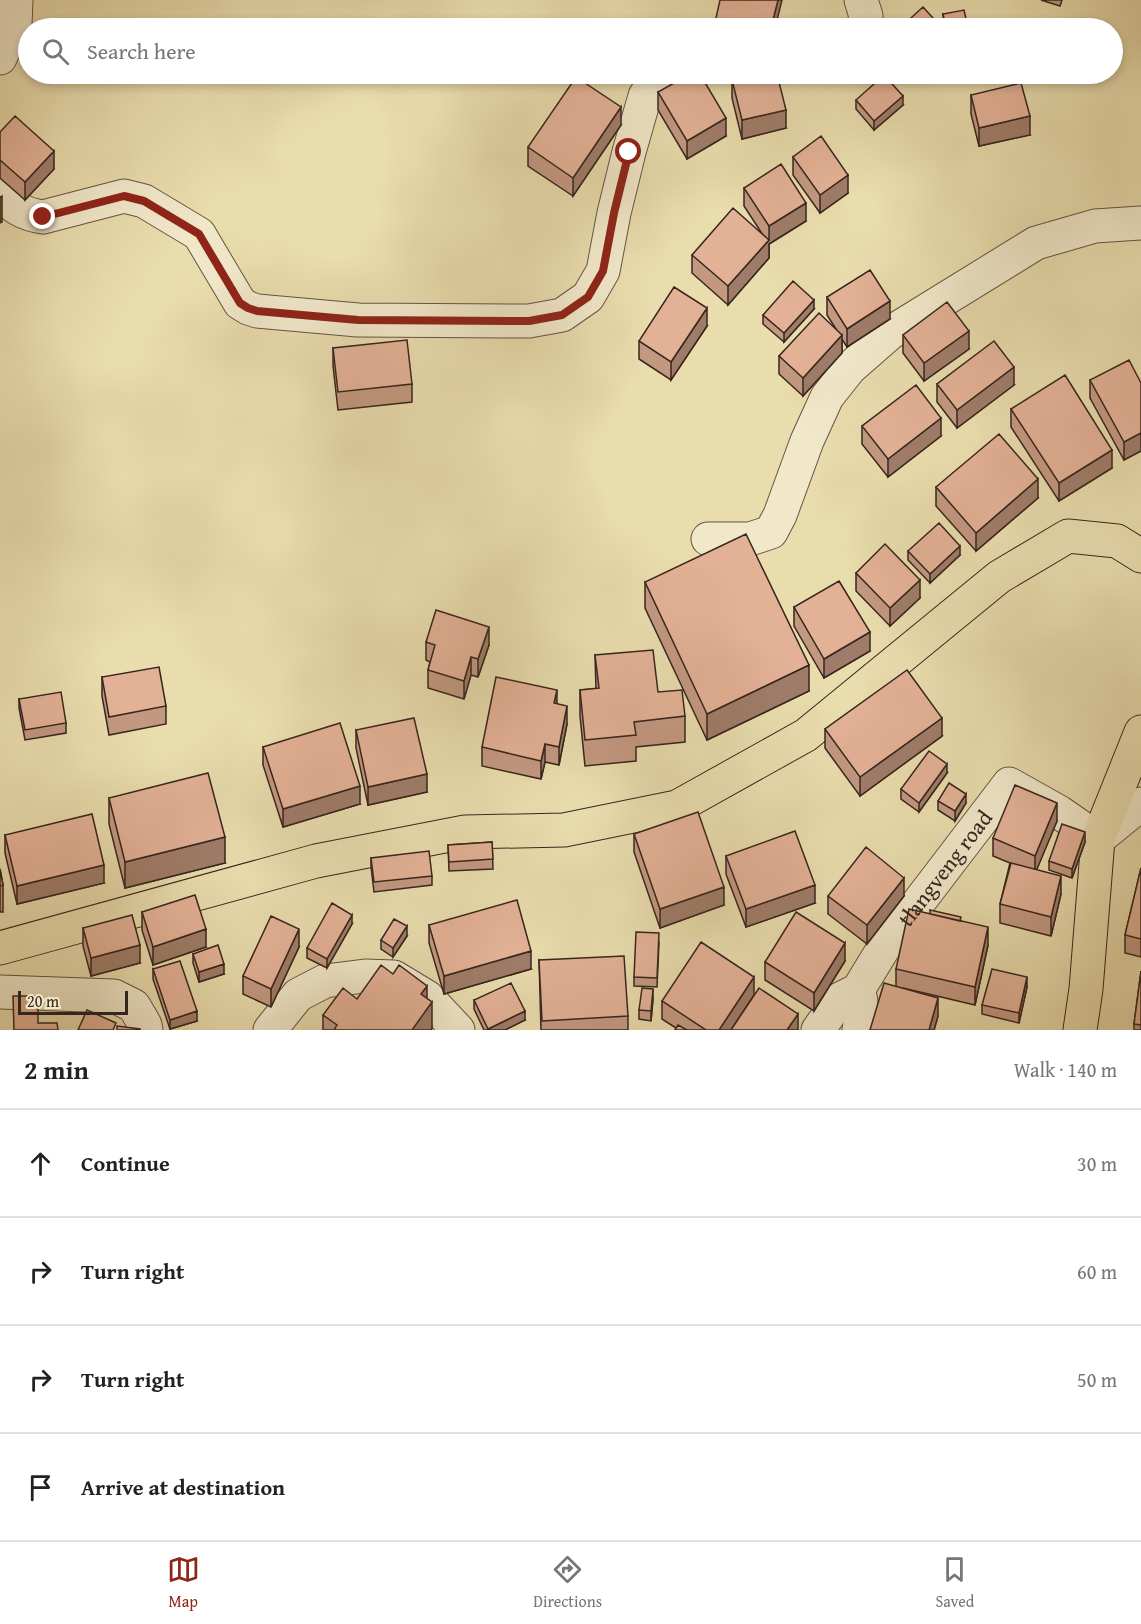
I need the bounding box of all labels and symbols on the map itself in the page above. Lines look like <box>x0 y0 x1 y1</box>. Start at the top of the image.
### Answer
route start <box>615 138 641 164</box>
route end <box>29 203 55 229</box>
street label: tlangveng road <box>890 803 1000 933</box>
scale bar <box>18 988 128 1016</box>

